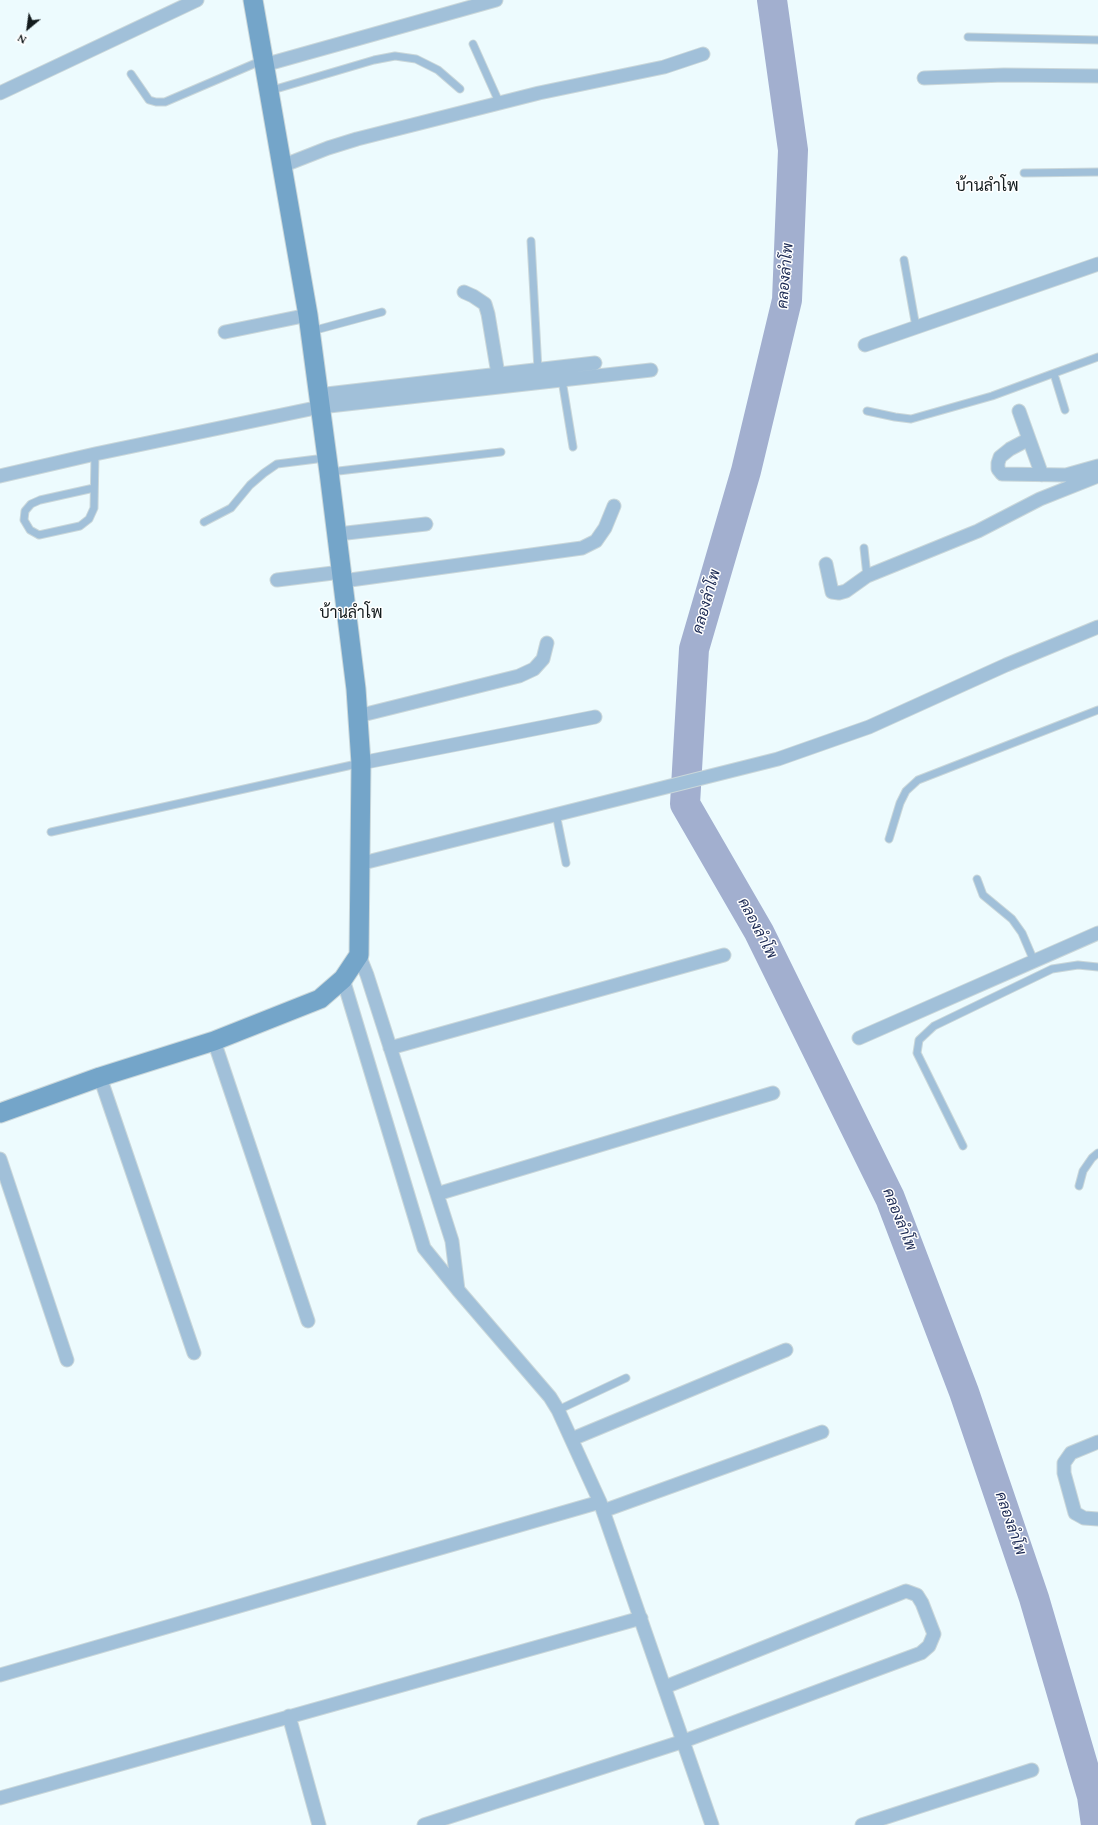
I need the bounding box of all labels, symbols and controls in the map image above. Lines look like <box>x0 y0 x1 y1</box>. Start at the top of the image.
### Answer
north arrow <box>8 8 48 48</box>
text: N <box>14 29 30 49</box>
district label: บ้านลำโพ <box>956 178 1018 198</box>
water label: คลองลำโพ <box>775 242 799 310</box>
water label: คลองลำโพ <box>690 568 726 636</box>
district label: บ้านลำโพ <box>320 605 382 625</box>
water label: คลองลำโพ <box>733 896 779 962</box>
water label: คลองลำโพ <box>877 1186 919 1254</box>
water label: คลองลำโพ <box>990 1490 1028 1558</box>

